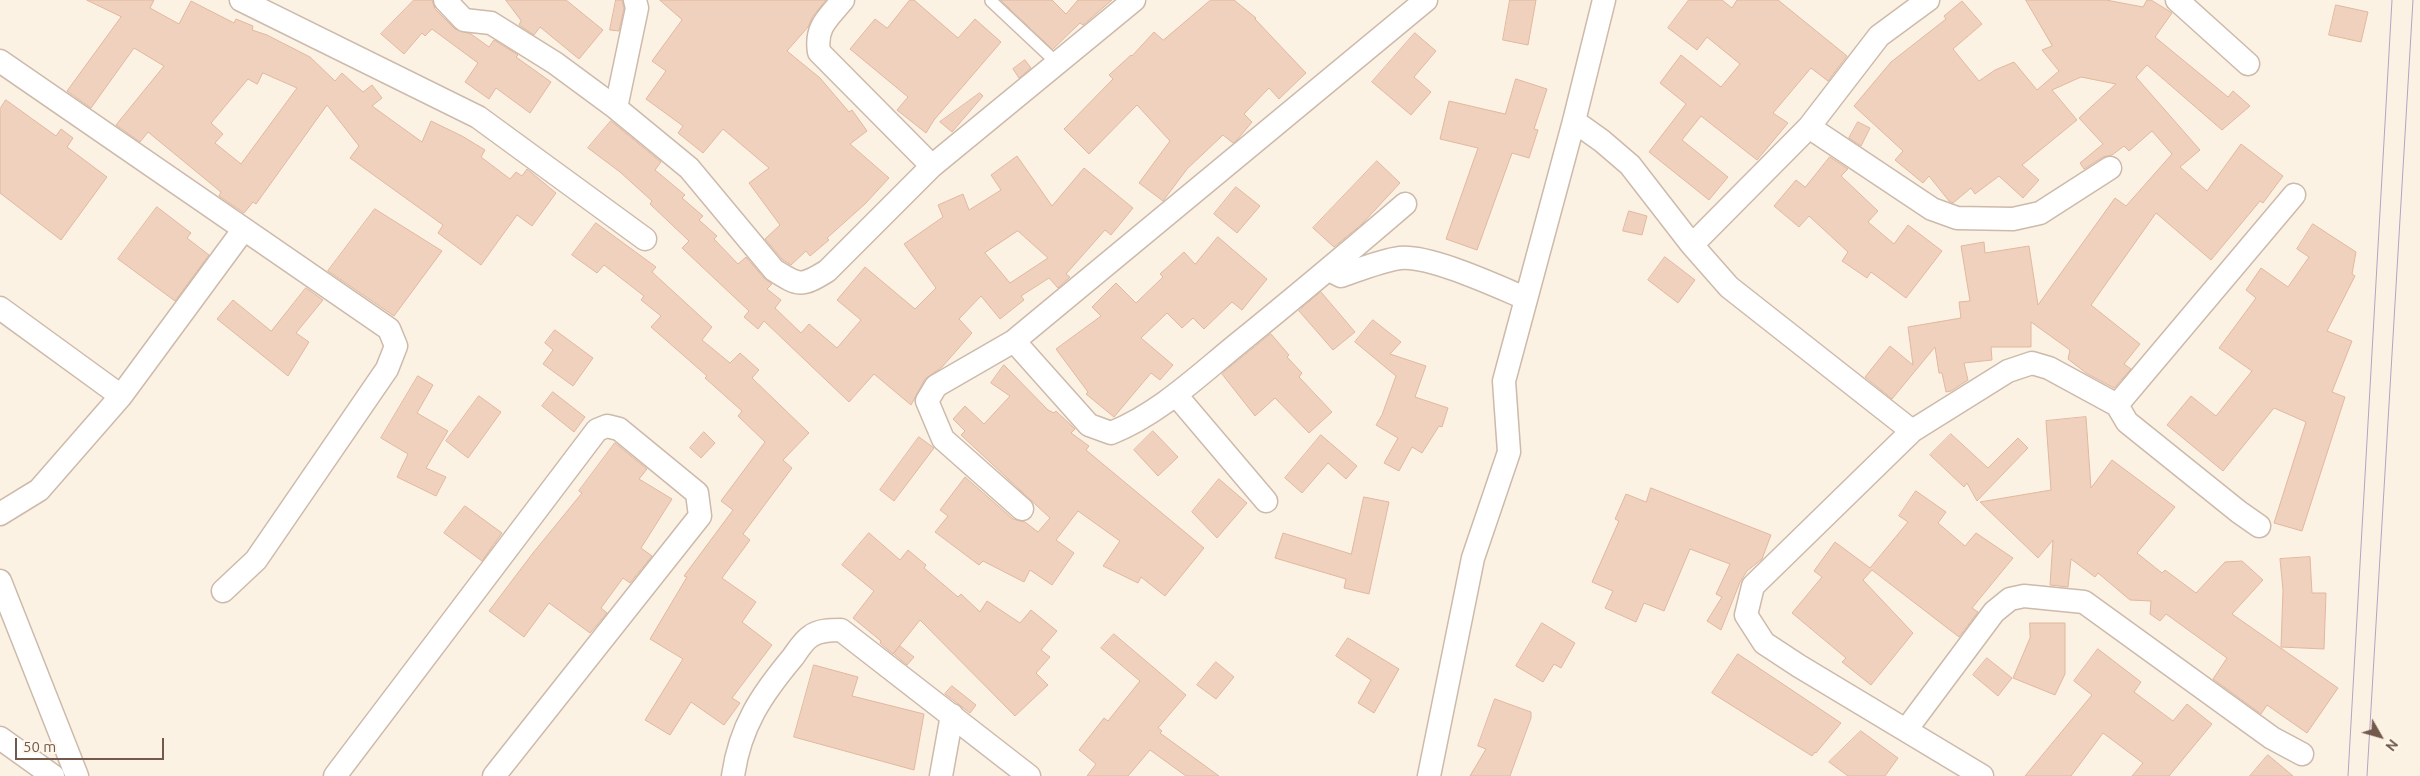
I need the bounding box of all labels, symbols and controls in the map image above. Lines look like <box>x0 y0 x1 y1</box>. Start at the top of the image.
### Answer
north arrow <box>2355 711 2405 761</box>
scale bar <box>18 728 166 760</box>
text: N <box>2382 736 2401 754</box>
text: 50 m <box>23 738 56 755</box>

